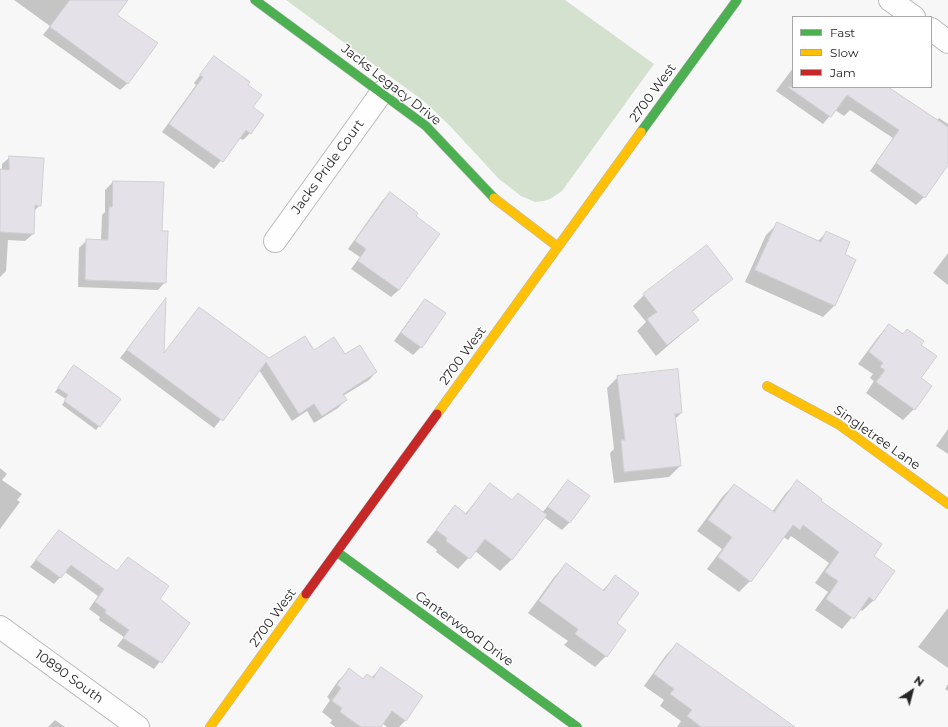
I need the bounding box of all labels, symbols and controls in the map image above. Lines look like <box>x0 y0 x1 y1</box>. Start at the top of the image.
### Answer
legend <box>792 16 932 88</box>
text: Fast <box>830 25 855 40</box>
street label: Jacks Legacy Drive <box>338 41 444 129</box>
text: Slow <box>830 45 859 60</box>
street label: 2700 West <box>627 61 679 125</box>
text: Jam <box>830 65 856 80</box>
street label: Jacks Pride Court <box>288 117 368 217</box>
street label: 2700 West <box>437 324 489 388</box>
street label: Singletree Lane <box>831 402 923 474</box>
street label: 2700 West <box>247 586 299 650</box>
street label: Canterwood Drive <box>412 588 516 670</box>
street label: 10890 South <box>32 647 106 707</box>
north arrow <box>892 671 932 711</box>
text: N <box>911 673 927 690</box>

